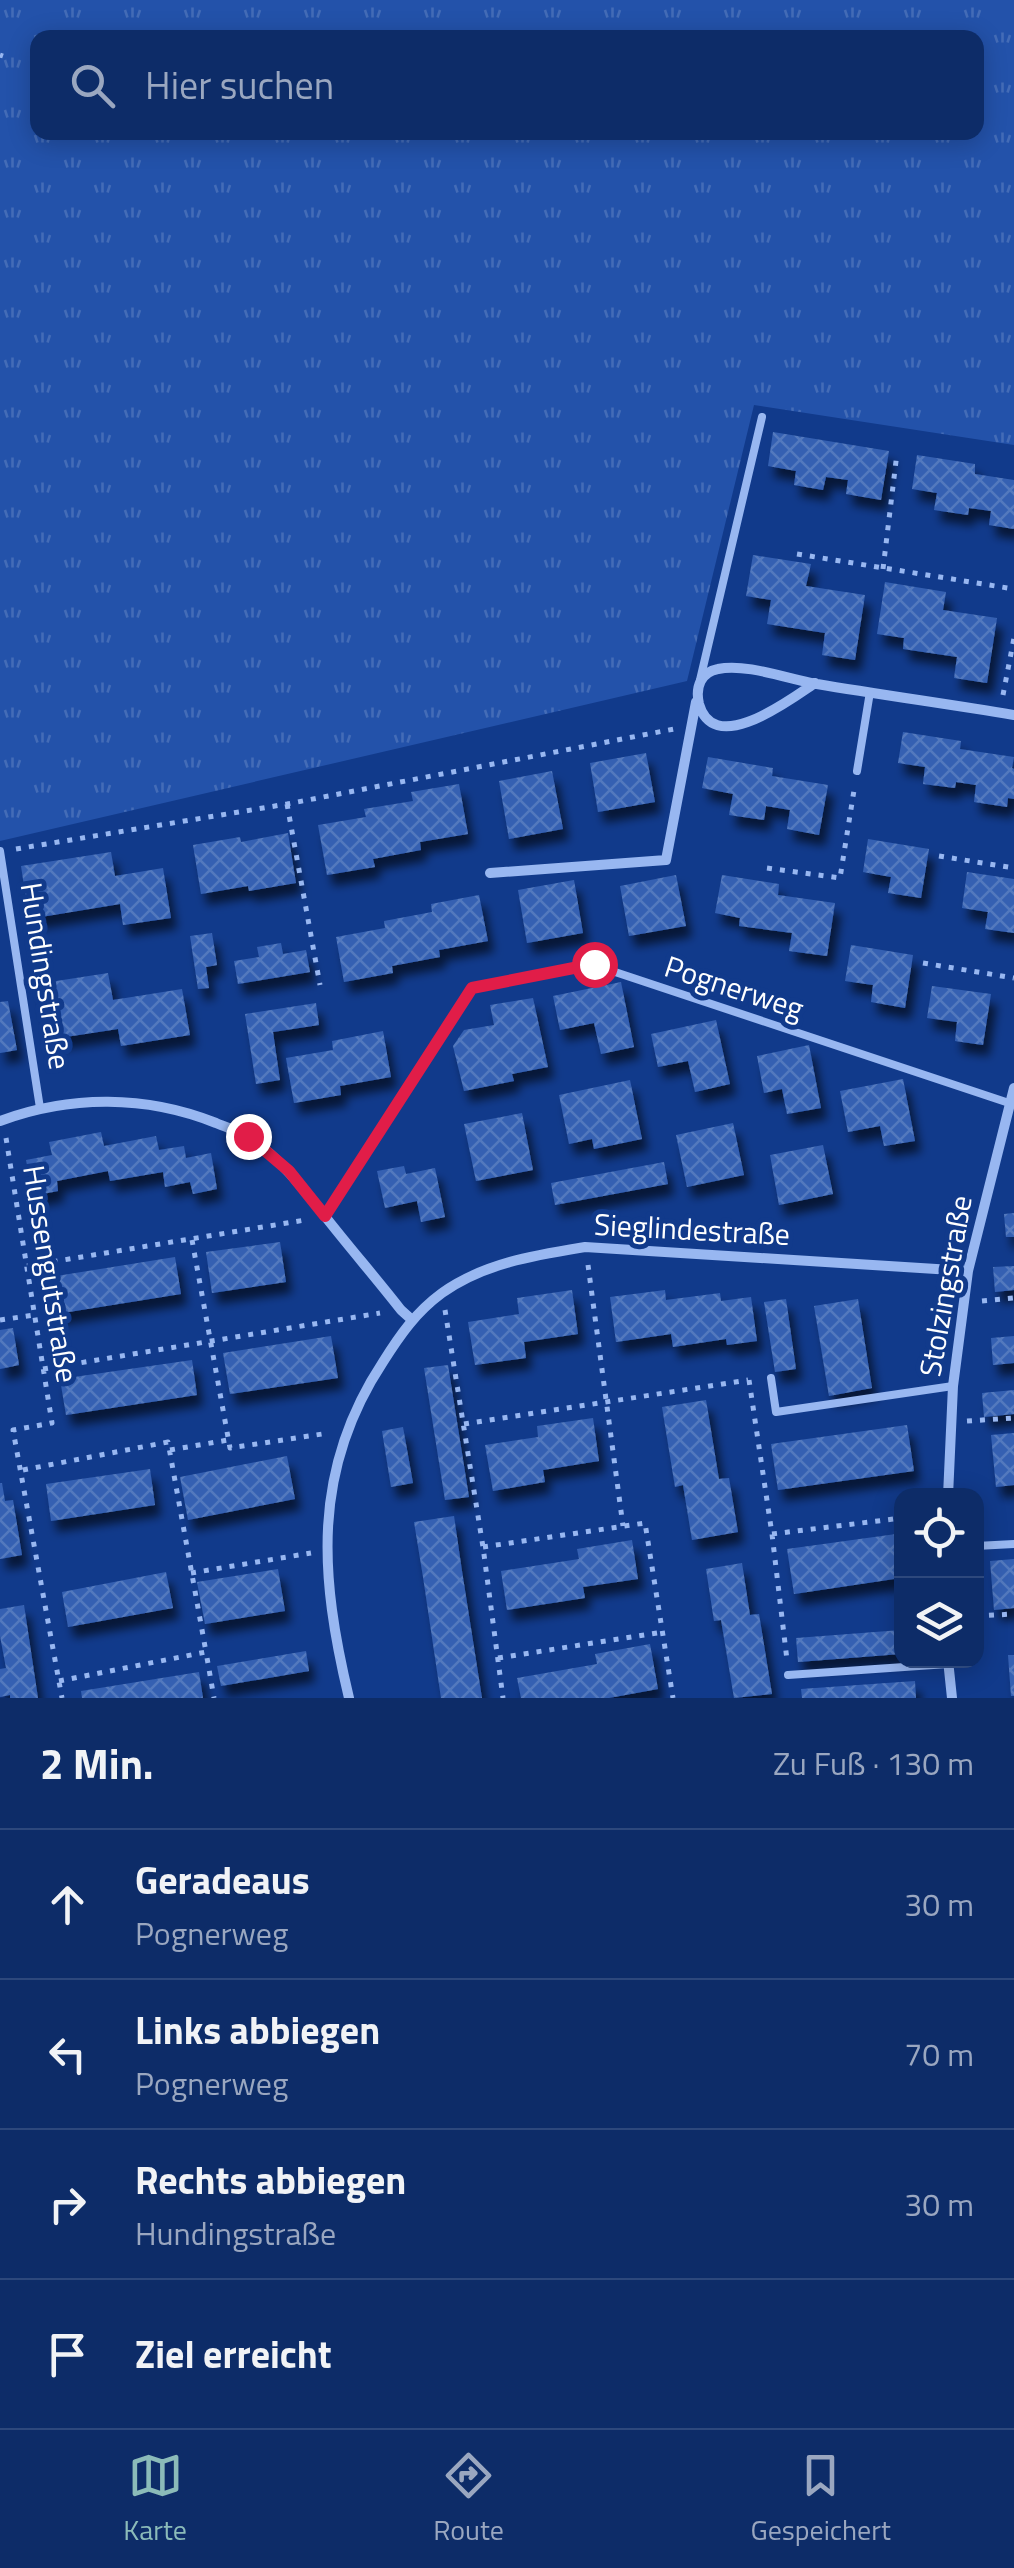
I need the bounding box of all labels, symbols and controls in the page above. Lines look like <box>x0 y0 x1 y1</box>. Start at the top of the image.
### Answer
search box <box>30 30 984 140</box>
text: Hier suchen <box>145 56 334 114</box>
icon: search <box>65 58 120 113</box>
street label: Hundingstraße <box>9 879 83 1073</box>
route start <box>572 942 618 988</box>
street label: Pognerweg <box>659 943 810 1031</box>
route end <box>226 1114 272 1160</box>
street label: Hussengutstraße <box>11 1162 91 1386</box>
street label: Stolzingstraße <box>906 1192 984 1380</box>
street label: Sieglindestraße <box>593 1201 791 1257</box>
map controls <box>894 1488 984 1668</box>
button: locate <box>894 1488 984 1578</box>
button: layers <box>894 1578 984 1668</box>
text: 2 Min. <box>40 1731 154 1795</box>
text: Zu Fuß · 130 m <box>773 1739 974 1787</box>
text: Geradeaus <box>135 1851 310 1909</box>
icon: ahead <box>40 1877 95 1932</box>
text: 30 m <box>904 1880 974 1928</box>
text: Pognerweg <box>135 1909 288 1957</box>
text: Links abbiegen <box>135 2001 380 2059</box>
icon: left <box>40 2027 95 2082</box>
text: 70 m <box>904 2030 974 2078</box>
text: Pognerweg <box>135 2059 288 2107</box>
text: Rechts abbiegen <box>135 2151 406 2209</box>
icon: right <box>40 2177 95 2232</box>
text: 30 m <box>904 2180 974 2228</box>
text: Hundingstraße <box>135 2209 336 2257</box>
text: Ziel erreicht <box>135 2325 332 2383</box>
icon: arrive <box>40 2327 95 2382</box>
tab: Karte <box>123 2448 187 2551</box>
tab: Route <box>433 2448 504 2551</box>
tab: Gespeichert <box>750 2448 891 2551</box>

